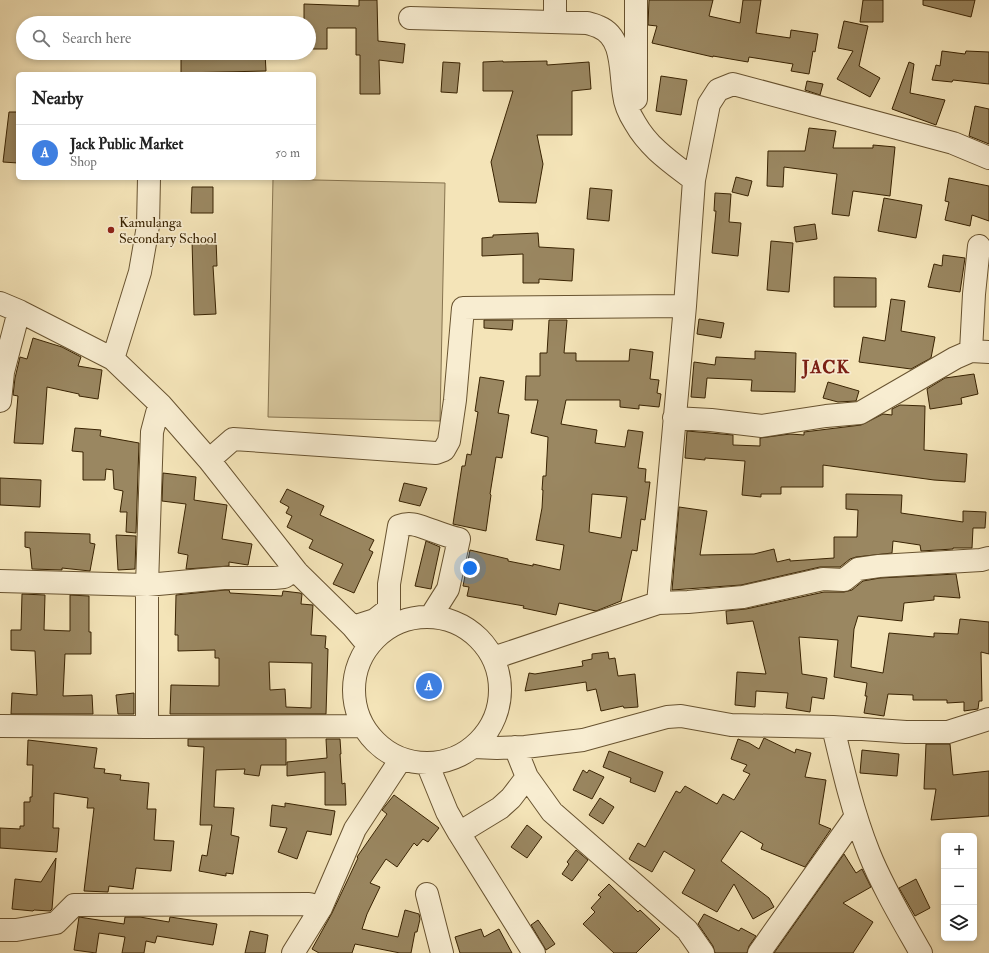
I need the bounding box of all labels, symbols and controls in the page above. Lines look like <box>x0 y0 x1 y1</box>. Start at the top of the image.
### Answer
search box <box>16 16 316 60</box>
icon: search <box>30 27 52 49</box>
text: Search here <box>62 29 131 48</box>
text: Nearby <box>32 88 83 109</box>
text: Jack Public Market <box>70 135 183 154</box>
text: A <box>41 145 49 161</box>
text: 50 m <box>275 145 300 161</box>
text: Shop <box>70 154 97 170</box>
place label: Kamulanga Secondary School <box>119 214 217 248</box>
marker: Kamulanga Secondary School <box>106 225 116 235</box>
district label: JACK <box>801 356 851 379</box>
your location <box>460 558 480 578</box>
pin: A <box>416 671 442 701</box>
map controls <box>941 833 977 941</box>
button: + <box>941 833 977 869</box>
button: − <box>941 869 977 905</box>
button: layers <box>941 905 977 941</box>

